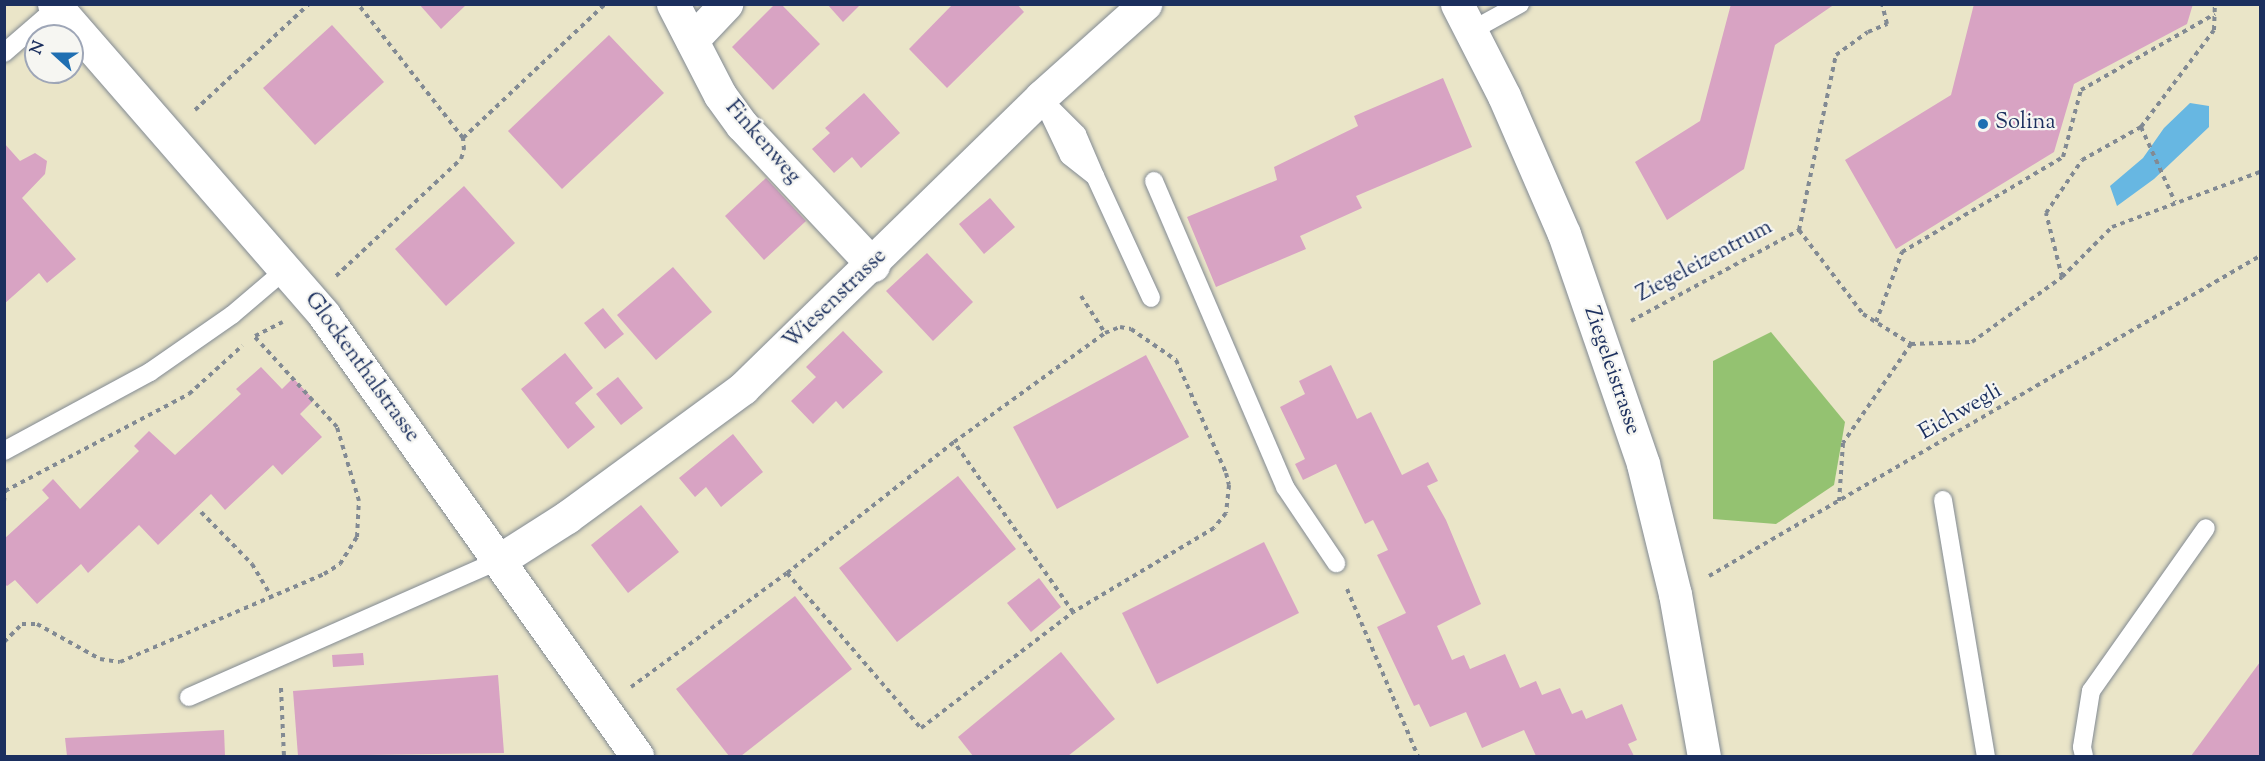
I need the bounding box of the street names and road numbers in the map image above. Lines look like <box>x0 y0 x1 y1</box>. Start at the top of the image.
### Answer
street label: Finkenweg <box>719 96 805 190</box>
street label: Ziegeleizentrum <box>1633 215 1777 309</box>
street label: Wiesenstrasse <box>779 244 893 356</box>
street label: Glockenthalstrasse <box>298 288 424 448</box>
street label: Ziegeleistrasse <box>1577 303 1645 439</box>
street label: Eichwegli <box>1915 379 2007 447</box>

